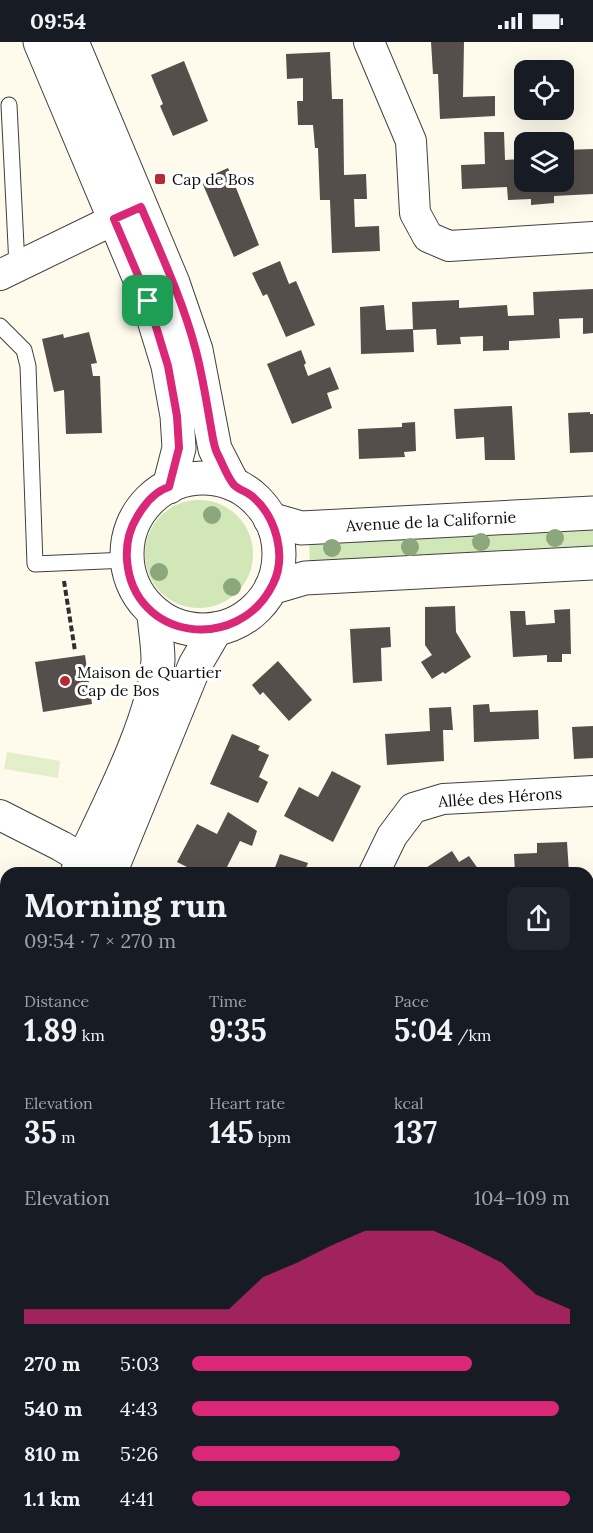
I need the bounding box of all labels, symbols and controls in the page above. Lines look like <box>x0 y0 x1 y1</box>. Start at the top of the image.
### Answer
text: 09:54 <box>30 7 86 35</box>
map controls <box>514 60 574 192</box>
button: locate <box>514 60 574 120</box>
button: layers <box>514 132 574 192</box>
place label: Cap de Bos <box>172 169 254 189</box>
marker: Cap de Bos <box>153 172 167 186</box>
pin <box>122 275 173 326</box>
icon: arrive <box>131 284 164 317</box>
street label: Avenue de la Californie <box>344 507 517 536</box>
place label: Maison de Quartier Cap de Bos <box>77 662 222 700</box>
marker: Maison de Quartier Cap de Bos <box>58 674 72 688</box>
street label: Allée des Hérons <box>436 783 563 811</box>
text: Morning run <box>24 884 227 926</box>
button: share <box>507 887 570 950</box>
text: 09:54 · 7 × 270 m <box>24 928 176 953</box>
text: Distance <box>24 991 89 1011</box>
text: Time <box>209 991 247 1011</box>
text: Pace <box>394 991 429 1011</box>
text: 1.89 <box>24 1011 78 1049</box>
text: 9:35 <box>209 1011 267 1049</box>
text: 5:04 <box>394 1011 453 1049</box>
text: km <box>78 1025 105 1045</box>
text: /km <box>453 1025 491 1045</box>
text: Elevation <box>24 1093 93 1113</box>
text: Heart rate <box>209 1093 285 1113</box>
text: kcal <box>394 1093 424 1113</box>
text: 35 <box>24 1113 57 1151</box>
text: 145 <box>209 1113 254 1151</box>
text: 137 <box>394 1113 437 1151</box>
text: m <box>57 1127 76 1147</box>
text: bpm <box>254 1127 291 1147</box>
text: Elevation <box>24 1185 110 1210</box>
text: 104–109 m <box>474 1185 570 1210</box>
text: 270 m <box>24 1351 80 1376</box>
text: 5:03 <box>120 1351 159 1376</box>
text: 540 m <box>24 1396 82 1421</box>
text: 4:43 <box>120 1396 158 1421</box>
text: 810 m <box>24 1441 80 1466</box>
text: 5:26 <box>120 1441 158 1466</box>
text: 1.1 km <box>24 1486 80 1511</box>
text: 4:41 <box>120 1486 154 1511</box>

